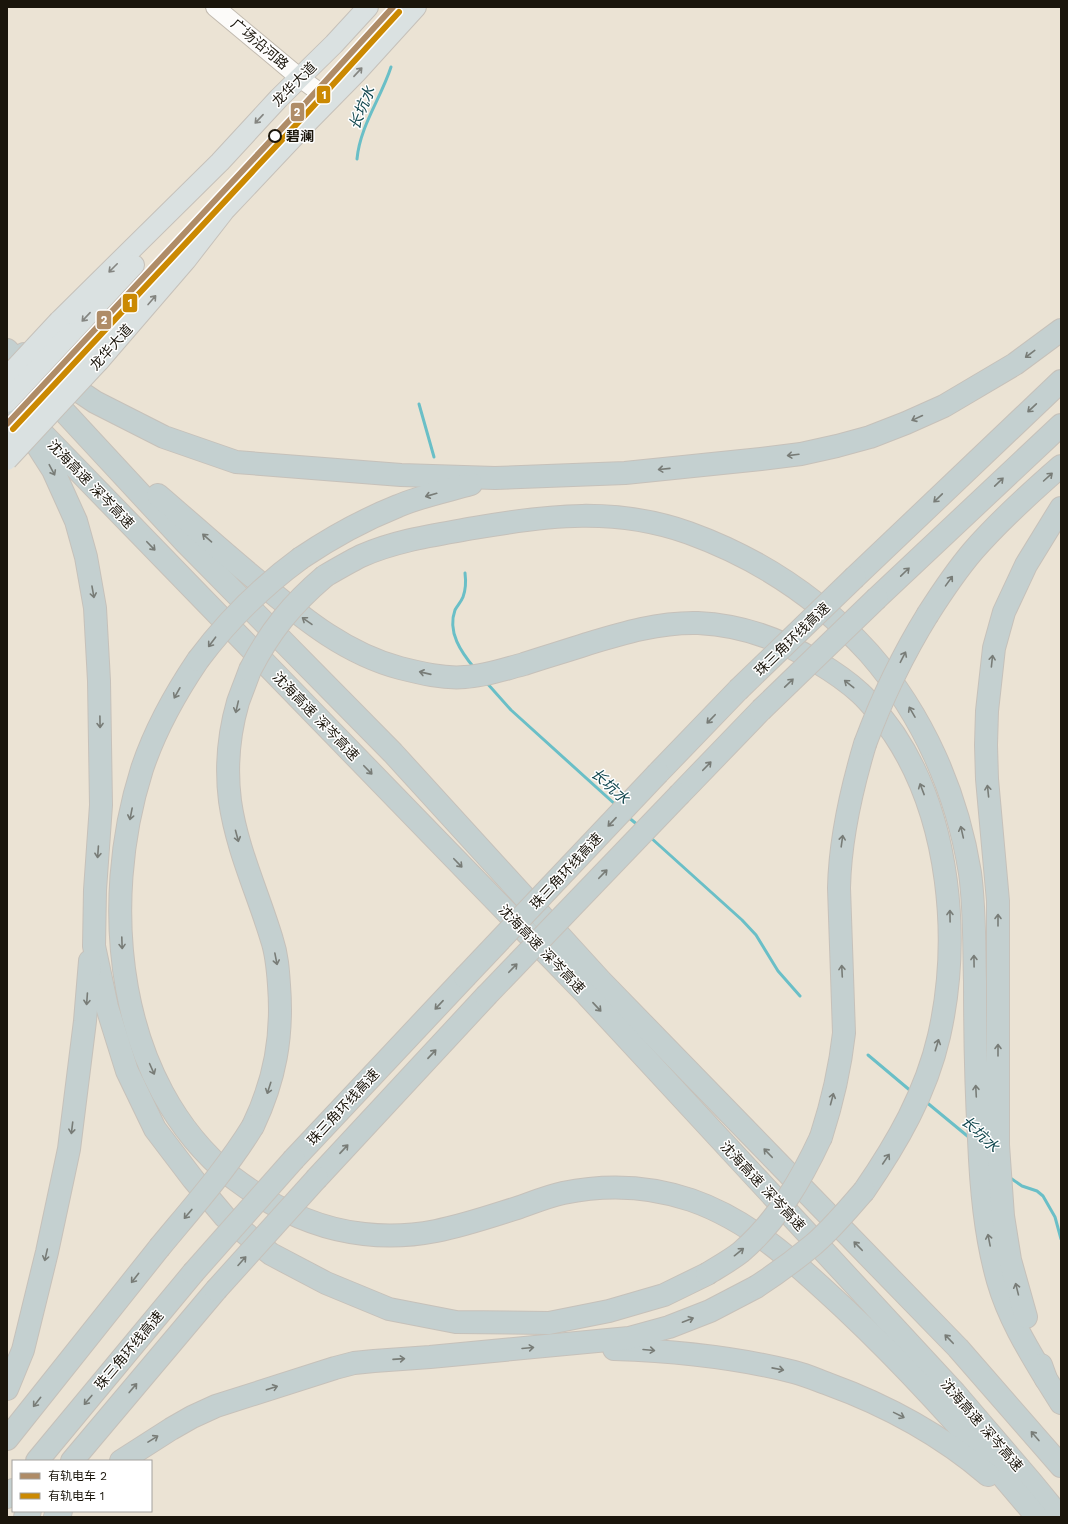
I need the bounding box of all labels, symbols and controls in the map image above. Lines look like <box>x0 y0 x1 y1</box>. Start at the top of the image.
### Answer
street label: 广场沿河路 <box>228 15 292 73</box>
street label: 龙华大道 <box>269 59 319 109</box>
one-way arrow <box>353 67 362 77</box>
water label: 长坑水 <box>345 83 379 132</box>
line badge: 1 <box>316 85 331 104</box>
text: 1 <box>322 89 326 102</box>
line badge: 2 <box>290 102 305 122</box>
text: 2 <box>294 106 301 119</box>
one-way arrow <box>255 114 264 124</box>
place label: 碧澜 <box>286 128 314 144</box>
marker: 碧澜 <box>268 129 282 143</box>
one-way arrow <box>108 263 118 273</box>
line badge: 1 <box>122 293 138 313</box>
one-way arrow <box>148 294 157 305</box>
text: 1 <box>128 297 132 310</box>
line badge: 2 <box>96 310 112 330</box>
one-way arrow <box>81 312 90 322</box>
text: 2 <box>101 314 108 327</box>
street label: 龙华大道 <box>86 321 136 373</box>
one-way arrow <box>1025 349 1036 358</box>
one-way arrow <box>1028 403 1038 412</box>
one-way arrow <box>912 415 924 422</box>
street label: 沈海高速 深岑高速 <box>45 436 137 532</box>
one-way arrow <box>787 451 800 459</box>
one-way arrow <box>49 463 56 475</box>
one-way arrow <box>658 465 671 472</box>
one-way arrow <box>1043 473 1053 482</box>
one-way arrow <box>994 477 1004 487</box>
one-way arrow <box>424 492 437 499</box>
one-way arrow <box>933 493 943 502</box>
one-way arrow <box>202 533 212 543</box>
one-way arrow <box>146 541 156 551</box>
one-way arrow <box>900 567 910 576</box>
one-way arrow <box>945 576 954 587</box>
one-way arrow <box>89 585 97 598</box>
street label: 珠三角环线高速 <box>751 599 833 679</box>
one-way arrow <box>302 617 313 625</box>
one-way arrow <box>208 636 216 647</box>
one-way arrow <box>899 651 907 663</box>
one-way arrow <box>989 655 996 668</box>
street label: 沈海高速 深岑高速 <box>270 668 362 764</box>
one-way arrow <box>419 669 432 677</box>
one-way arrow <box>784 678 794 688</box>
one-way arrow <box>843 680 854 688</box>
one-way arrow <box>172 687 180 699</box>
one-way arrow <box>233 700 241 713</box>
one-way arrow <box>908 706 916 718</box>
one-way arrow <box>707 713 716 723</box>
one-way arrow <box>96 715 104 728</box>
one-way arrow <box>702 761 712 771</box>
water label: 长坑水 <box>587 764 633 808</box>
one-way arrow <box>363 765 373 775</box>
one-way arrow <box>917 784 925 796</box>
one-way arrow <box>984 785 992 798</box>
one-way arrow <box>126 807 134 820</box>
one-way arrow <box>608 817 617 827</box>
one-way arrow <box>957 825 965 838</box>
one-way arrow <box>234 829 241 842</box>
street label: 珠三角环线高速 <box>527 830 605 912</box>
one-way arrow <box>838 835 846 848</box>
one-way arrow <box>94 845 101 858</box>
one-way arrow <box>454 858 463 868</box>
one-way arrow <box>598 869 608 879</box>
street label: 沈海高速 深岑高速 <box>496 901 588 997</box>
one-way arrow <box>946 910 954 923</box>
one-way arrow <box>994 914 1002 927</box>
one-way arrow <box>118 936 125 949</box>
one-way arrow <box>273 953 281 966</box>
one-way arrow <box>971 955 978 968</box>
one-way arrow <box>508 963 518 973</box>
one-way arrow <box>838 965 845 978</box>
one-way arrow <box>83 992 91 1005</box>
one-way arrow <box>434 1000 444 1010</box>
one-way arrow <box>593 1002 602 1012</box>
one-way arrow <box>934 1038 941 1051</box>
one-way arrow <box>994 1044 1002 1057</box>
one-way arrow <box>428 1049 437 1059</box>
one-way arrow <box>149 1062 156 1074</box>
street label: 珠三角环线高速 <box>304 1066 382 1148</box>
one-way arrow <box>264 1081 272 1093</box>
one-way arrow <box>972 1085 980 1098</box>
one-way arrow <box>829 1093 836 1106</box>
water label: 长坑水 <box>957 1112 1003 1157</box>
one-way arrow <box>68 1121 76 1134</box>
street label: 沈海高速 深岑高速 <box>717 1138 809 1234</box>
one-way arrow <box>339 1144 349 1154</box>
one-way arrow <box>763 1148 773 1158</box>
one-way arrow <box>882 1154 890 1165</box>
one-way arrow <box>183 1208 192 1219</box>
one-way arrow <box>984 1234 992 1247</box>
one-way arrow <box>853 1241 863 1251</box>
one-way arrow <box>42 1248 49 1261</box>
one-way arrow <box>734 1248 745 1257</box>
one-way arrow <box>237 1256 247 1266</box>
one-way arrow <box>131 1273 139 1284</box>
one-way arrow <box>1013 1282 1021 1295</box>
street label: 珠三角环线高速 <box>91 1307 167 1393</box>
one-way arrow <box>682 1315 694 1323</box>
one-way arrow <box>944 1334 954 1344</box>
one-way arrow <box>521 1345 534 1352</box>
one-way arrow <box>642 1347 655 1354</box>
one-way arrow <box>392 1356 405 1363</box>
one-way arrow <box>771 1365 784 1373</box>
street label: 沈海高速 深岑高速 <box>938 1376 1026 1474</box>
one-way arrow <box>129 1383 138 1394</box>
one-way arrow <box>266 1384 279 1391</box>
one-way arrow <box>83 1395 92 1405</box>
one-way arrow <box>32 1397 41 1408</box>
one-way arrow <box>893 1412 905 1419</box>
one-way arrow <box>1031 1431 1040 1442</box>
one-way arrow <box>148 1435 159 1443</box>
legend <box>12 1460 152 1512</box>
text: 有轨电车 2 <box>48 1469 107 1483</box>
text: 有轨电车 1 <box>48 1489 105 1503</box>

